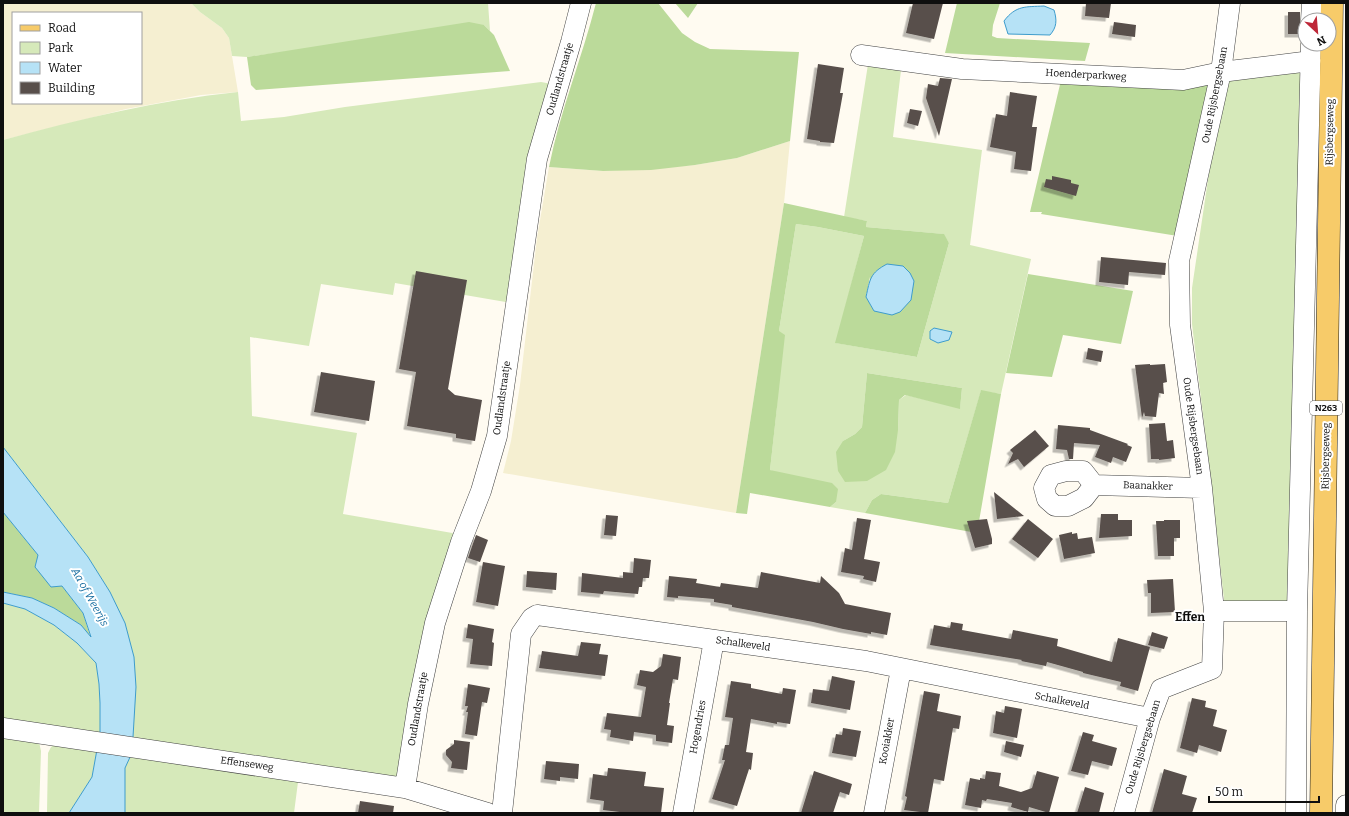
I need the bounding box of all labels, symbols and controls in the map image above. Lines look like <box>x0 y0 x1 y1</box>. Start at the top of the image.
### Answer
legend <box>12 12 142 104</box>
north arrow <box>1297 12 1337 52</box>
text: Road <box>48 21 76 35</box>
text: N <box>1314 33 1328 48</box>
text: Park <box>48 41 74 55</box>
street label: Oudlandstraatje <box>544 41 576 117</box>
street label: Oude Rijsbergsebaan <box>1200 45 1230 144</box>
text: Water <box>48 61 83 75</box>
street label: Hoenderparkweg <box>1045 67 1127 83</box>
text: Building <box>48 81 95 95</box>
street label: Rijsbergseweg <box>1323 98 1337 166</box>
street label: Oudlandstraatje <box>491 360 513 436</box>
street label: Oude Rijsbergsebaan <box>1180 377 1206 476</box>
road number: N263 <box>1310 401 1342 415</box>
street label: Rijsbergseweg <box>1319 422 1333 490</box>
street label: Baanakker <box>1123 479 1174 493</box>
water label: Aa of Weerijs <box>68 565 111 628</box>
district label: Effen <box>1175 610 1205 624</box>
street label: Schalkeveld <box>715 634 771 654</box>
street label: Oudlandstraatje <box>406 671 430 747</box>
street label: Schalkeveld <box>1034 690 1090 712</box>
street label: Oude Rijsbergsebaan <box>1123 698 1163 796</box>
street label: Hogendries <box>687 699 709 755</box>
street label: Kooiakker <box>877 716 897 765</box>
street label: Effenseweg <box>220 754 275 774</box>
scale bar <box>1209 778 1319 804</box>
text: 50 m <box>1215 785 1244 799</box>

